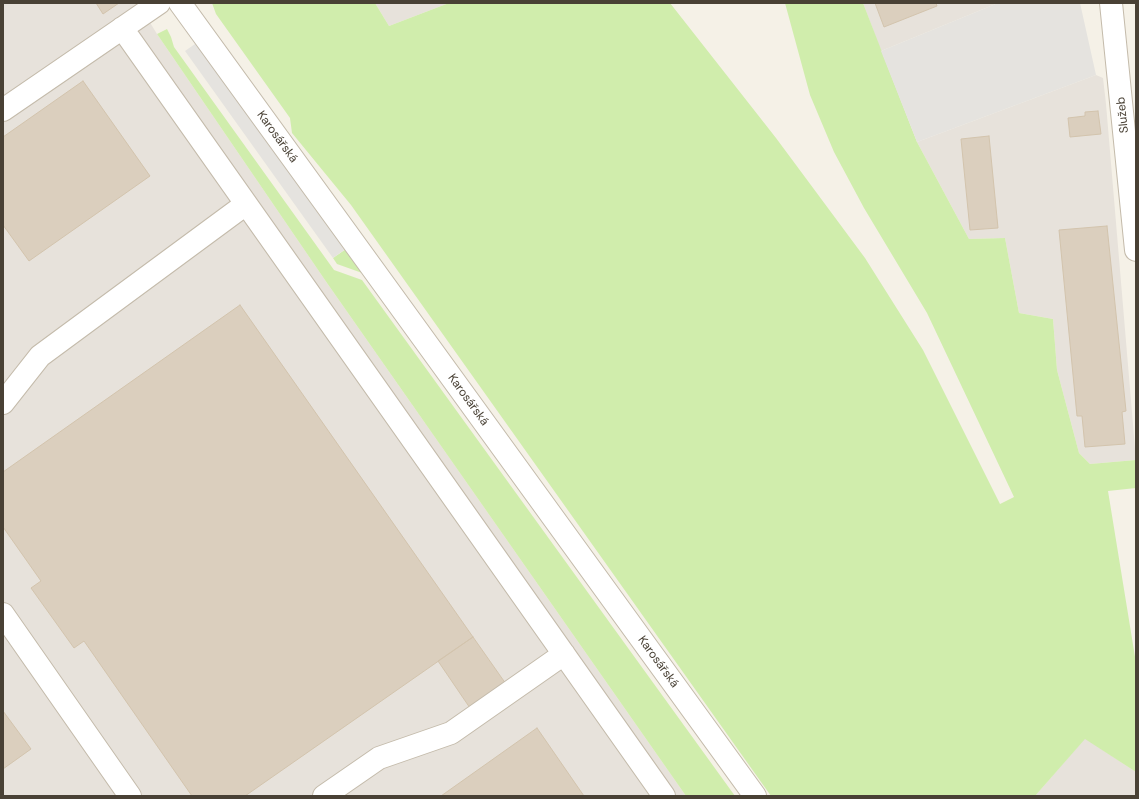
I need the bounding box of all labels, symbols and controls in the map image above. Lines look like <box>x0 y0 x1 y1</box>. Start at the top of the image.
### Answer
street label: Služeb <box>1114 96 1132 134</box>
street label: Karosářská <box>253 108 301 166</box>
street label: Karosářská <box>444 371 492 429</box>
street label: Karosářská <box>634 633 682 691</box>

